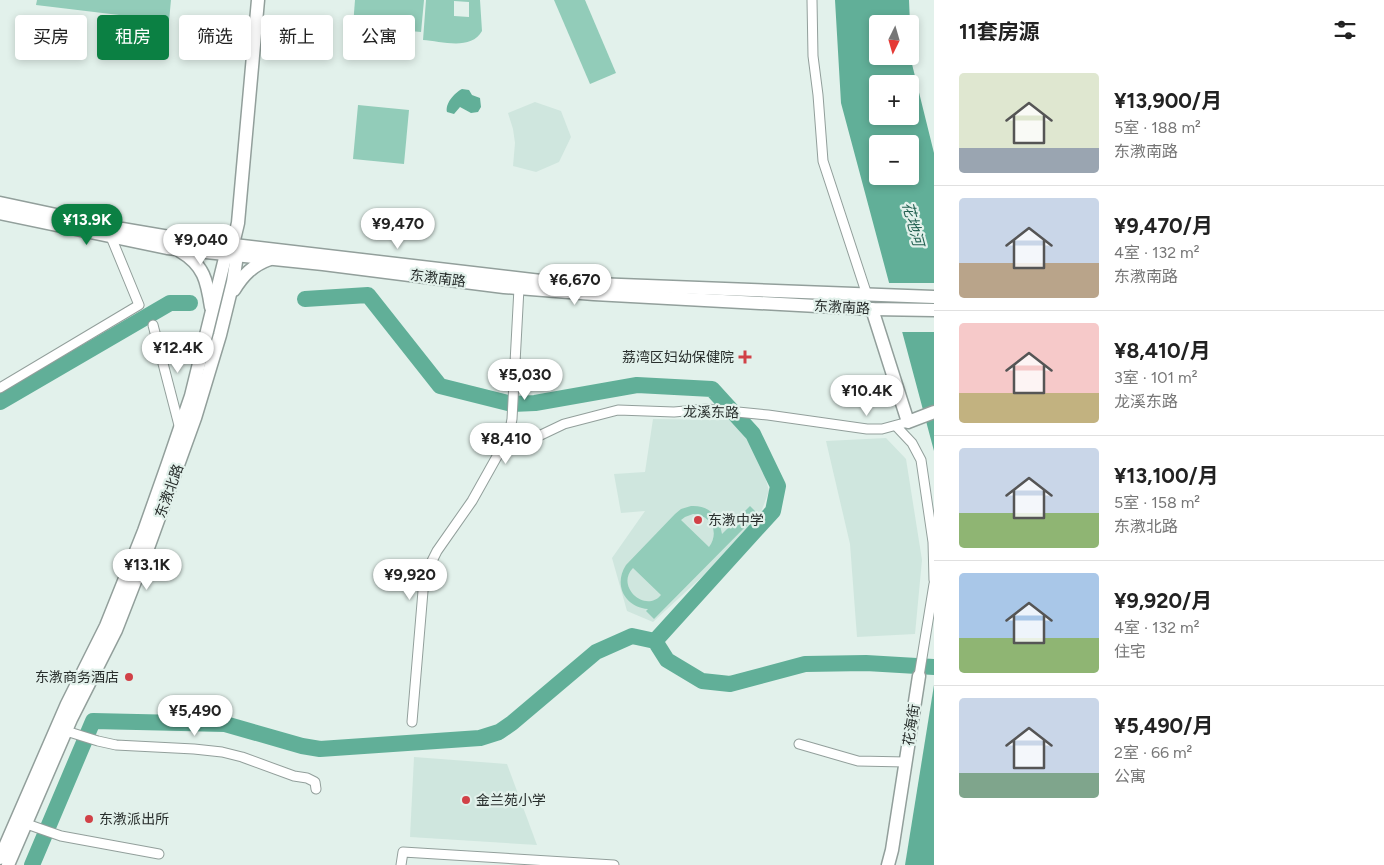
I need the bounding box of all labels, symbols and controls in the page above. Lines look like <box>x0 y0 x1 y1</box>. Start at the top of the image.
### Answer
chip: 买房 <box>15 15 87 60</box>
chip: 租房 <box>97 15 169 60</box>
chip: 筛选 <box>179 15 251 60</box>
chip: 新上 <box>261 15 333 60</box>
chip: 公寓 <box>343 15 415 60</box>
north arrow <box>869 15 919 65</box>
map controls <box>869 15 919 185</box>
icon: filters <box>1331 16 1359 44</box>
text: 11套房源 <box>959 19 1040 44</box>
button: + <box>869 75 919 125</box>
text: ¥13,900/月 <box>1114 88 1222 113</box>
icon: home <box>999 93 1059 153</box>
text: 5室 · 188 m² <box>1114 118 1201 137</box>
button: − <box>869 135 919 185</box>
text: 东漖南路 <box>1114 142 1178 161</box>
water label: 花地河 <box>898 200 928 251</box>
pin: ¥13.9K <box>46 204 128 246</box>
pin: ¥9,470 <box>357 208 439 250</box>
text: ¥13.9K <box>62 210 112 229</box>
text: ¥9,470/月 <box>1114 213 1213 238</box>
text: ¥9,470 <box>372 214 424 233</box>
icon: home <box>999 218 1059 278</box>
pin: ¥9,040 <box>160 224 242 266</box>
text: ¥9,040 <box>174 230 228 249</box>
text: 4室 · 132 m² <box>1114 243 1200 262</box>
pin: ¥6,670 <box>534 264 616 306</box>
street label: 东漖南路 <box>409 267 467 290</box>
text: 东漖南路 <box>1114 267 1178 286</box>
text: ¥6,670 <box>549 270 601 289</box>
street label: 东漖南路 <box>814 298 870 317</box>
pin: ¥12.4K <box>137 332 219 374</box>
text: ¥12.4K <box>153 338 203 357</box>
text: ¥8,410/月 <box>1114 338 1211 363</box>
icon: home <box>999 343 1059 403</box>
place label: 荔湾区妇幼保健院 <box>622 349 734 366</box>
marker: 荔湾区妇幼保健院 <box>738 350 752 364</box>
pin: ¥5,030 <box>484 358 566 401</box>
text: ¥5,030 <box>499 365 551 384</box>
text: 3室 · 101 m² <box>1114 368 1198 387</box>
pin: ¥10.4K <box>826 374 908 417</box>
text: ¥10.4K <box>841 381 893 400</box>
text: 龙溪东路 <box>1114 392 1178 411</box>
street label: 龙溪东路 <box>683 404 739 421</box>
pin: ¥8,410 <box>465 422 547 465</box>
text: ¥8,410 <box>481 429 531 448</box>
street label: 东漖北路 <box>152 462 187 520</box>
text: ¥13,100/月 <box>1114 463 1219 488</box>
icon: home <box>999 468 1059 528</box>
text: 5室 · 158 m² <box>1114 493 1200 512</box>
place label: 东漖中学 <box>708 512 764 529</box>
marker: 东漖中学 <box>692 514 704 526</box>
text: 东漖北路 <box>1114 517 1178 536</box>
pin: ¥13.1K <box>106 548 188 591</box>
text: ¥13.1K <box>124 555 170 574</box>
pin: ¥9,920 <box>369 558 451 601</box>
text: ¥9,920 <box>384 565 436 584</box>
text: ¥9,920/月 <box>1114 588 1212 613</box>
icon: home <box>999 593 1059 653</box>
text: 4室 · 132 m² <box>1114 618 1200 637</box>
text: 住宅 <box>1114 642 1146 661</box>
place label: 东漖商务酒店 <box>35 669 119 686</box>
marker: 东漖商务酒店 <box>123 671 135 683</box>
pin: ¥5,490 <box>154 694 236 737</box>
text: ¥5,490 <box>169 701 221 720</box>
street label: 花海街 <box>900 703 923 747</box>
text: ¥5,490/月 <box>1114 713 1213 738</box>
icon: home <box>999 718 1059 778</box>
text: 2室 · 66 m² <box>1114 743 1192 762</box>
text: 公寓 <box>1114 767 1146 786</box>
place label: 金兰苑小学 <box>476 792 546 809</box>
marker: 金兰苑小学 <box>460 794 472 806</box>
place label: 东漖派出所 <box>99 811 169 828</box>
marker: 东漖派出所 <box>83 813 95 825</box>

